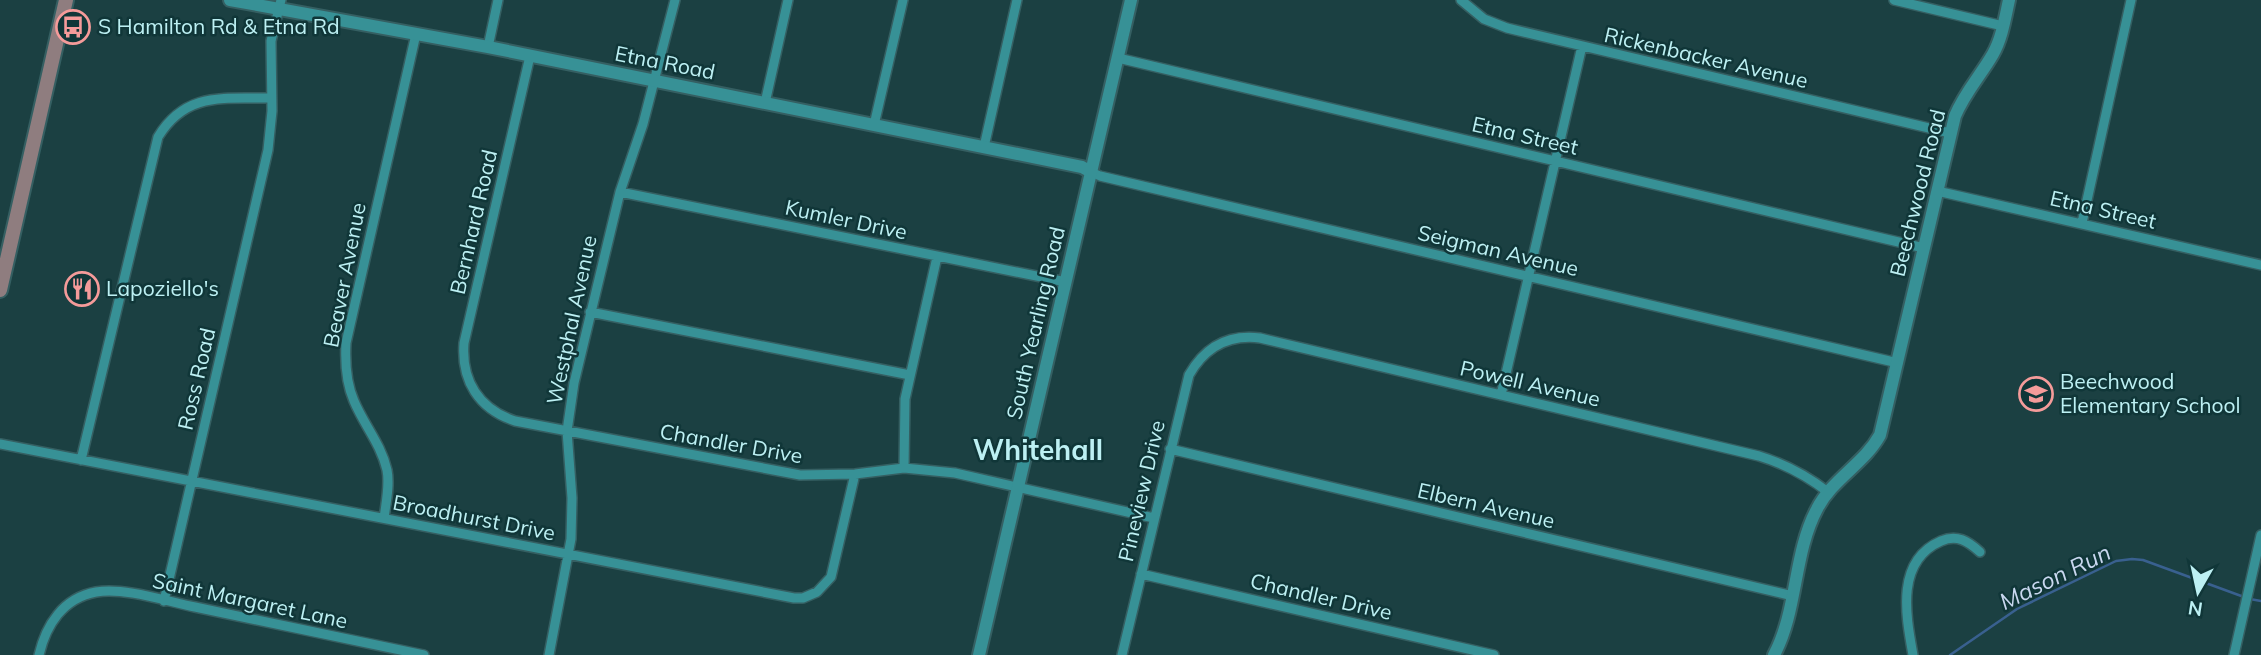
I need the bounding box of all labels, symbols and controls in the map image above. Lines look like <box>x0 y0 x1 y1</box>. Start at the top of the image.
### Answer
bus stop icon: S Hamilton Rd & Etna Rd <box>54 8 92 46</box>
place label: S Hamilton Rd & Etna Rd <box>98 13 340 39</box>
street label: Rickenbacker Avenue <box>1602 21 1810 93</box>
street label: Etna Road <box>613 40 717 84</box>
street label: Beechwood Road <box>1884 106 1950 279</box>
street label: Etna Street <box>1470 110 1581 160</box>
street label: Bernhard Road <box>444 147 502 297</box>
street label: Etna Street <box>2048 184 2159 234</box>
street label: Kumler Drive <box>783 193 910 245</box>
street label: Beaver Avenue <box>317 200 371 349</box>
street label: Seigman Avenue <box>1415 219 1581 281</box>
street label: South Yearling Road <box>1000 224 1070 422</box>
street label: Westphal Avenue <box>540 233 602 407</box>
restaurant icon: Lapoziello's <box>63 270 101 308</box>
place label: Lapoziello's <box>106 275 219 301</box>
street label: Ross Road <box>172 325 220 432</box>
street label: Powell Avenue <box>1458 354 1603 412</box>
place label: Beechwood Elementary School <box>2060 368 2241 418</box>
school or university icon: Beechwood Elementary School <box>2017 375 2055 413</box>
street label: Chandler Drive <box>658 418 805 468</box>
street label: Pineview Drive <box>1112 418 1170 564</box>
district label: Whitehall <box>973 432 1103 467</box>
street label: Elbern Avenue <box>1415 477 1557 533</box>
street label: Broadhurst Drive <box>391 489 558 546</box>
water label: Mason Run <box>1994 537 2115 616</box>
north arrow <box>2163 557 2233 627</box>
street label: Saint Margaret Lane <box>150 567 350 633</box>
street label: Chandler Drive <box>1248 567 1395 625</box>
text: N <box>2186 596 2204 622</box>

